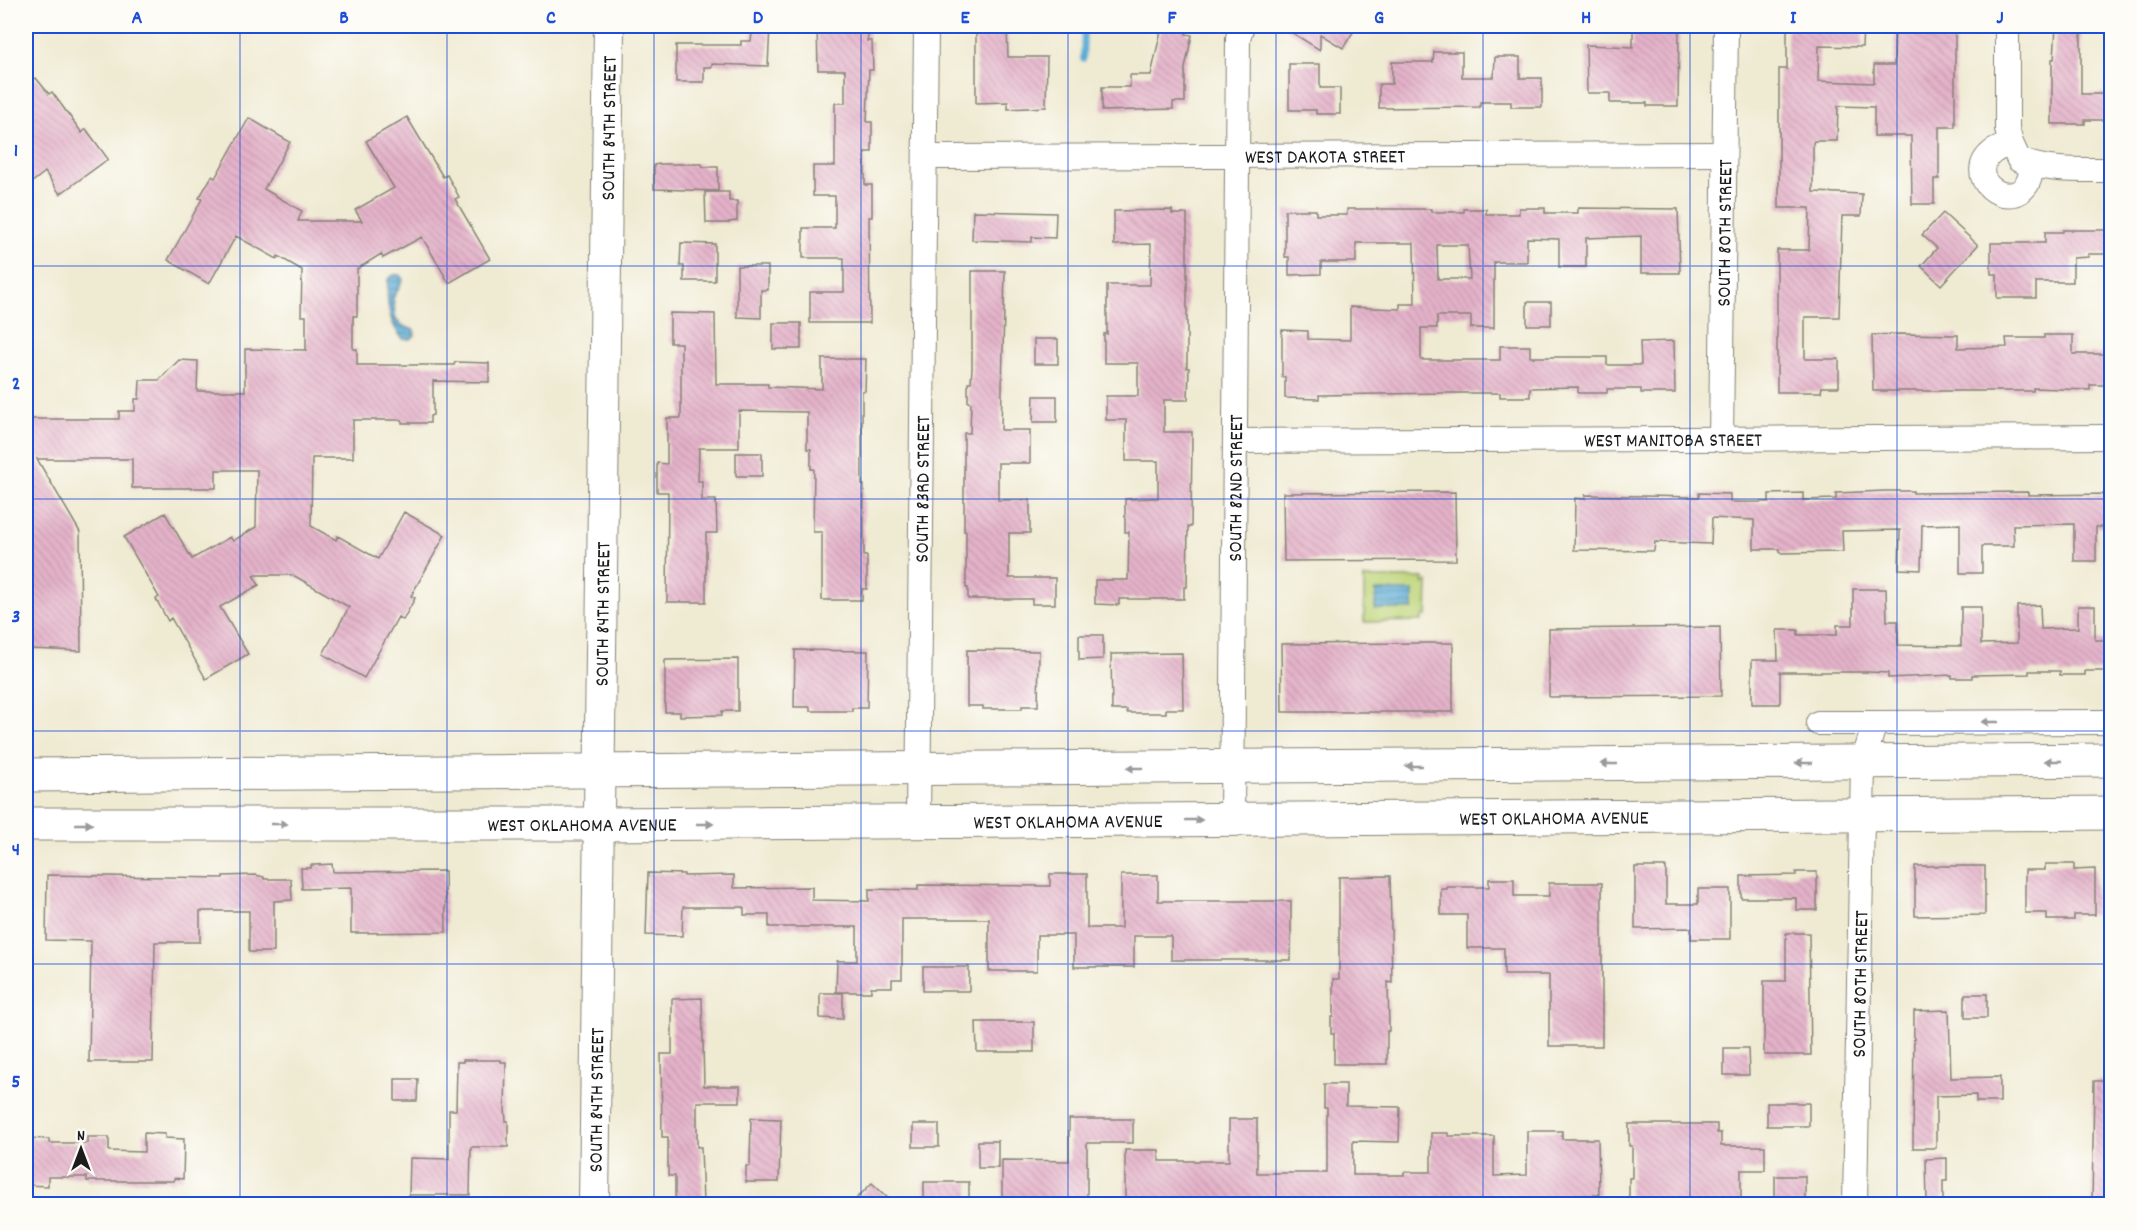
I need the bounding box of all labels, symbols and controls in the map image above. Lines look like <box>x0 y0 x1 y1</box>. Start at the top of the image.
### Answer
text: A <box>132 5 143 33</box>
text: B <box>339 5 349 33</box>
text: C <box>546 5 556 33</box>
text: D <box>753 5 764 33</box>
text: E <box>960 5 970 33</box>
text: F <box>1168 5 1178 33</box>
text: G <box>1374 5 1384 33</box>
text: H <box>1581 5 1591 33</box>
text: I <box>1790 5 1797 33</box>
text: J <box>1996 5 2004 33</box>
street label: SOUTH 84TH STREET <box>596 56 626 201</box>
text: 1 <box>14 138 18 166</box>
street label: WEST DAKOTA STREET <box>1245 144 1405 173</box>
street label: SOUTH 80TH STREET <box>1712 159 1741 307</box>
text: 2 <box>12 371 20 399</box>
street label: SOUTH 82ND STREET <box>1223 414 1252 562</box>
street label: SOUTH 83RD STREET <box>910 415 939 563</box>
street label: WEST MANITOBA STREET <box>1584 428 1762 456</box>
street label: SOUTH 84TH STREET <box>590 542 619 687</box>
text: 3 <box>12 604 20 632</box>
one-way arrow <box>1981 717 2000 727</box>
one-way arrow <box>2044 756 2063 766</box>
one-way arrow <box>1795 758 1814 768</box>
one-way arrow <box>1600 759 1619 769</box>
one-way arrow <box>1405 761 1424 771</box>
one-way arrow <box>1126 763 1145 773</box>
street label: WEST OKLAHOMA AVENUE <box>1459 805 1649 835</box>
street label: WEST OKLAHOMA AVENUE <box>973 809 1163 838</box>
street label: WEST OKLAHOMA AVENUE <box>487 812 677 841</box>
one-way arrow <box>1184 815 1203 825</box>
one-way arrow <box>75 819 94 829</box>
one-way arrow <box>270 819 289 829</box>
one-way arrow <box>695 819 714 828</box>
text: 4 <box>12 837 20 865</box>
street label: SOUTH 80TH STREET <box>1847 910 1877 1058</box>
street label: SOUTH 84TH STREET <box>583 1027 613 1173</box>
text: 5 <box>11 1069 21 1097</box>
north arrow <box>51 1119 111 1179</box>
text: N <box>77 1125 85 1148</box>

